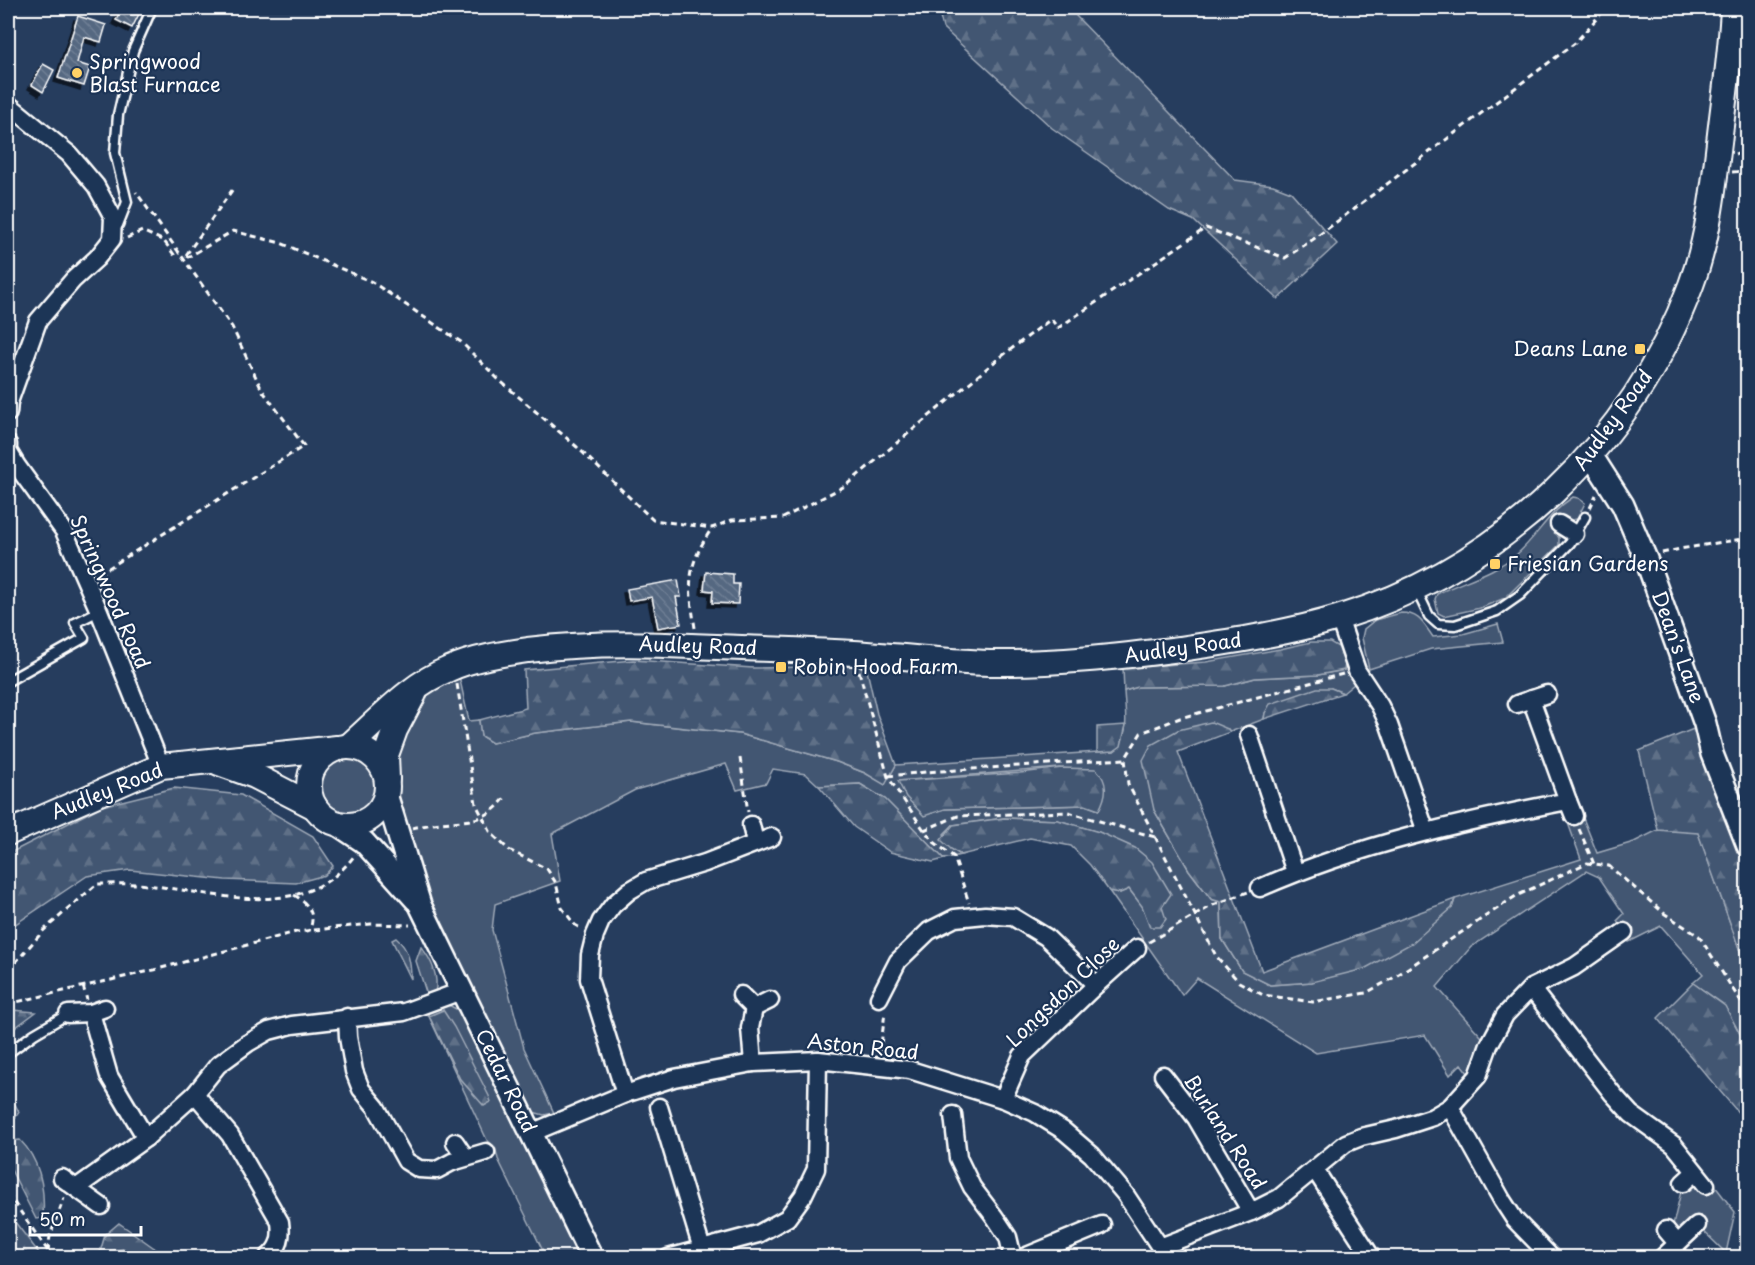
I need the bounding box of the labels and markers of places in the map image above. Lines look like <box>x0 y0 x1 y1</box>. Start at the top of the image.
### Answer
place label: Springwood Blast Furnace <box>89 46 221 99</box>
marker: Springwood Blast Furnace <box>70 66 84 80</box>
place label: Deans Lane <box>1513 333 1628 363</box>
marker: Deans Lane <box>1633 342 1647 356</box>
place label: Friesian Gardens <box>1507 548 1668 578</box>
marker: Friesian Gardens <box>1488 557 1502 571</box>
place label: Robin Hood Farm <box>793 651 958 681</box>
marker: Robin Hood Farm <box>774 660 788 674</box>

